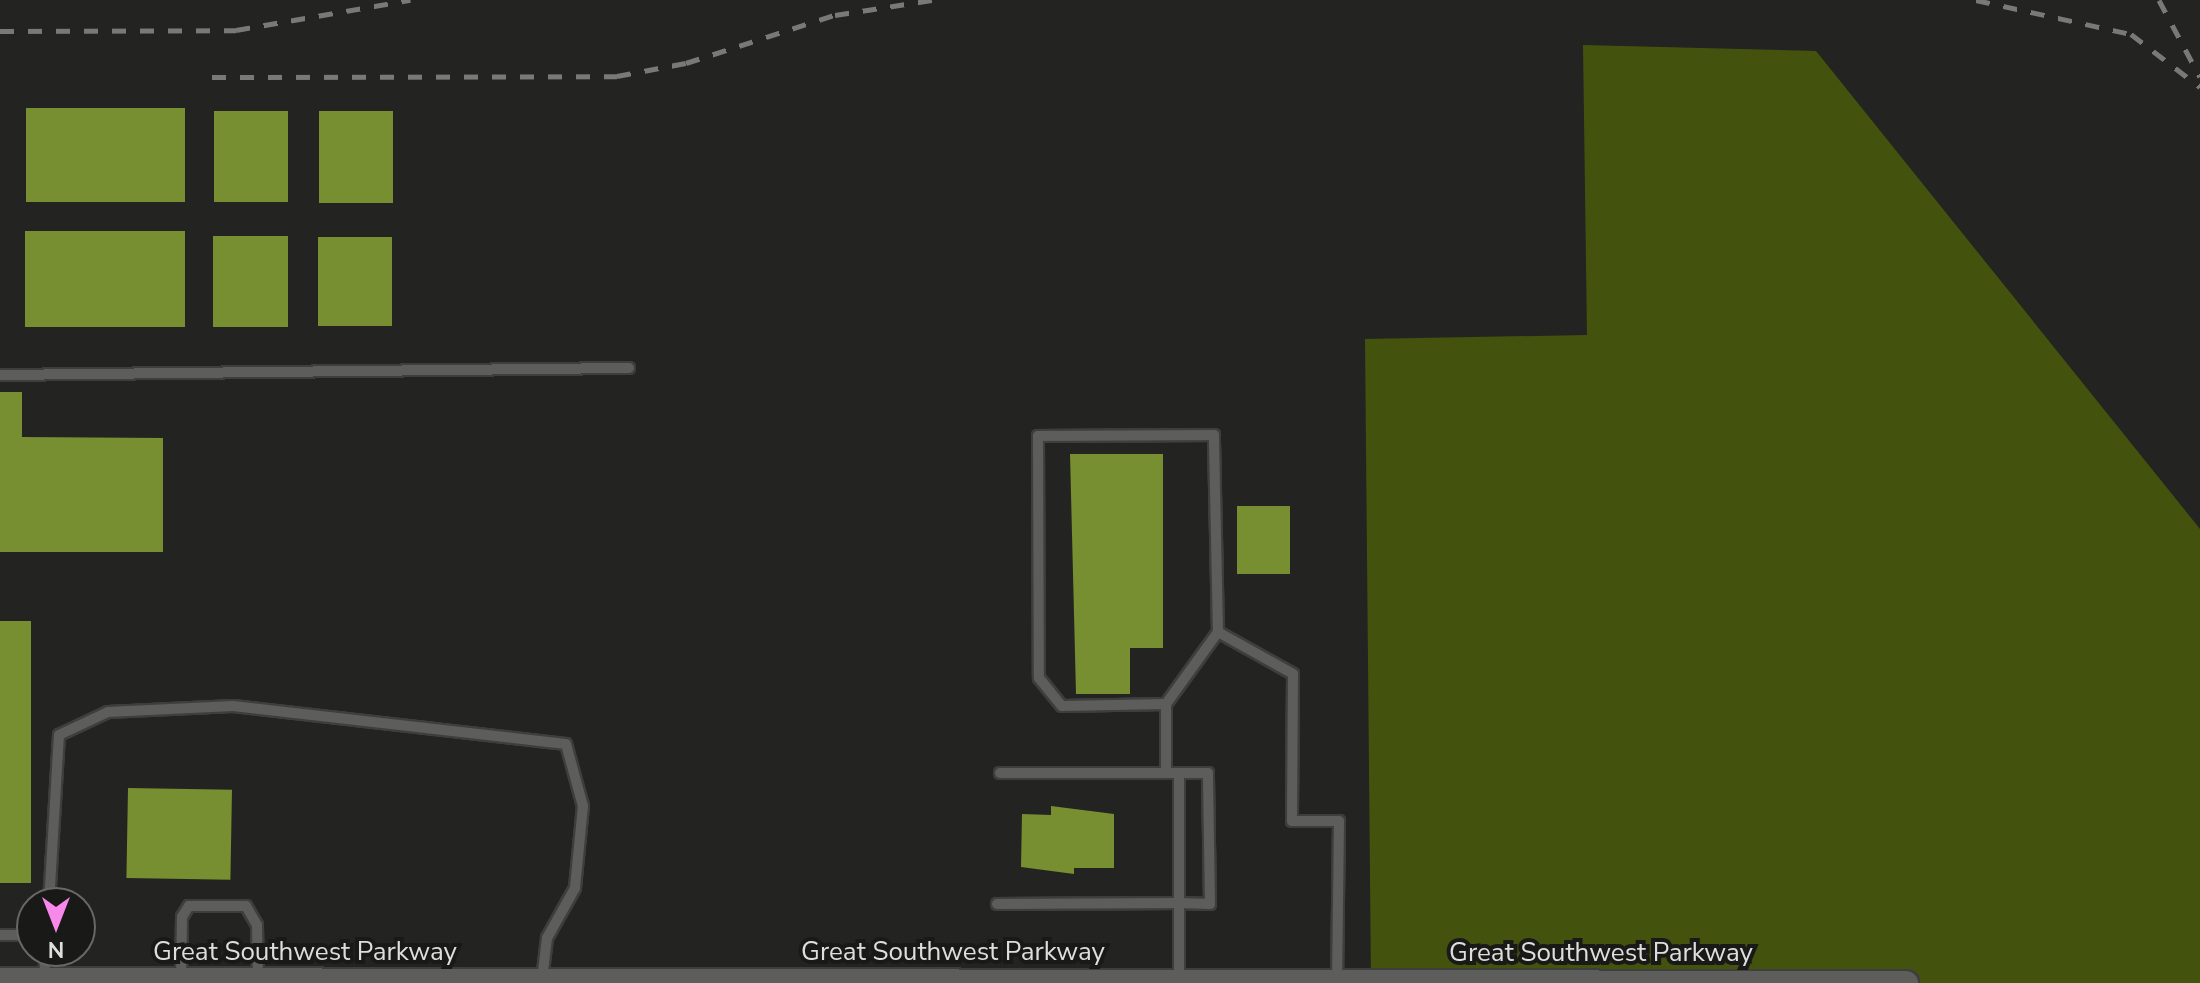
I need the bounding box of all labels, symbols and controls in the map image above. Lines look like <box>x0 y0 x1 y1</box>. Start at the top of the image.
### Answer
north arrow <box>16 887 96 967</box>
text: N <box>48 934 64 964</box>
street label: Great Southwest Parkway <box>153 936 457 968</box>
street label: Great Southwest Parkway <box>801 936 1105 968</box>
street label: Great Southwest Parkway <box>1449 937 1753 969</box>

